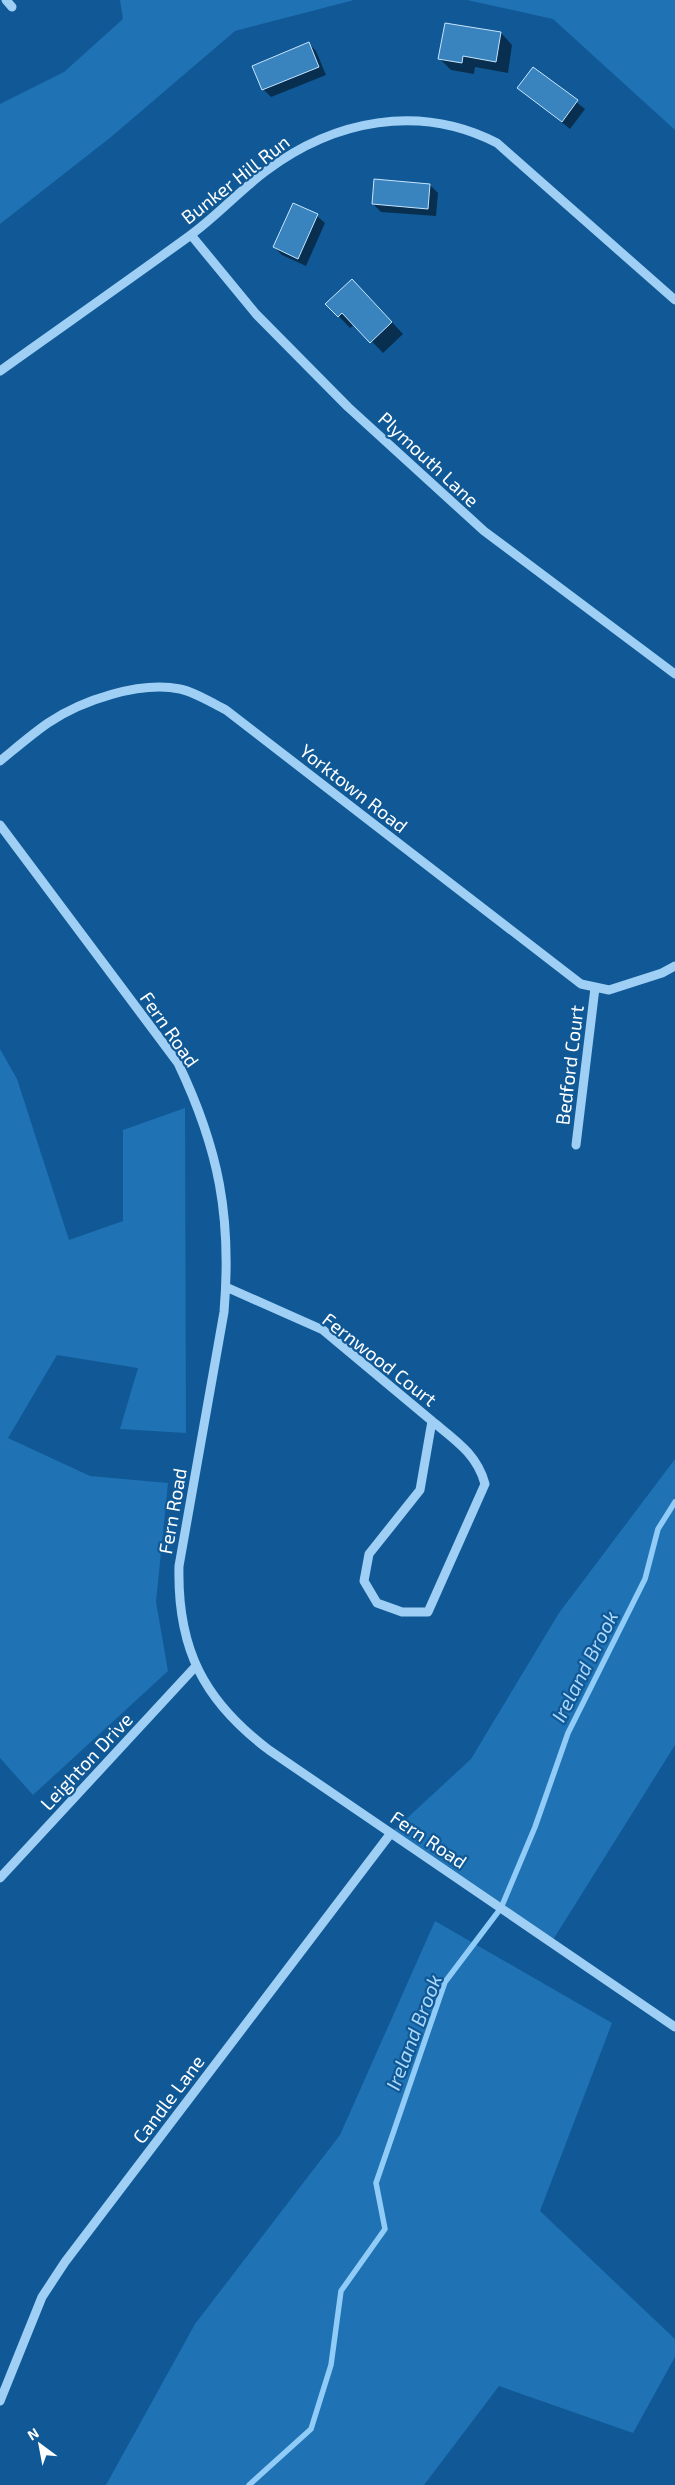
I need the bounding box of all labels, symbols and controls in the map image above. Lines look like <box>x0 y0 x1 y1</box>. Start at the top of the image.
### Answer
street label: Bunker Hill Run <box>176 130 294 228</box>
street label: Plymouth Lane <box>374 407 484 511</box>
street label: Yorktown Road <box>296 739 412 837</box>
street label: Fern Road <box>136 987 204 1071</box>
street label: Bedford Court <box>550 1004 588 1126</box>
street label: Fernwood Court <box>318 1307 442 1411</box>
street label: Fern Road <box>153 1466 191 1556</box>
water label: Ireland Brook <box>546 1606 622 1726</box>
street label: Leighton Drive <box>35 1708 137 1814</box>
street label: Fern Road <box>387 1805 471 1873</box>
water label: Ireland Brook <box>380 1971 446 2093</box>
street label: Candle Lane <box>127 2050 209 2148</box>
north arrow <box>15 2420 65 2470</box>
text: N <box>24 2424 42 2443</box>

